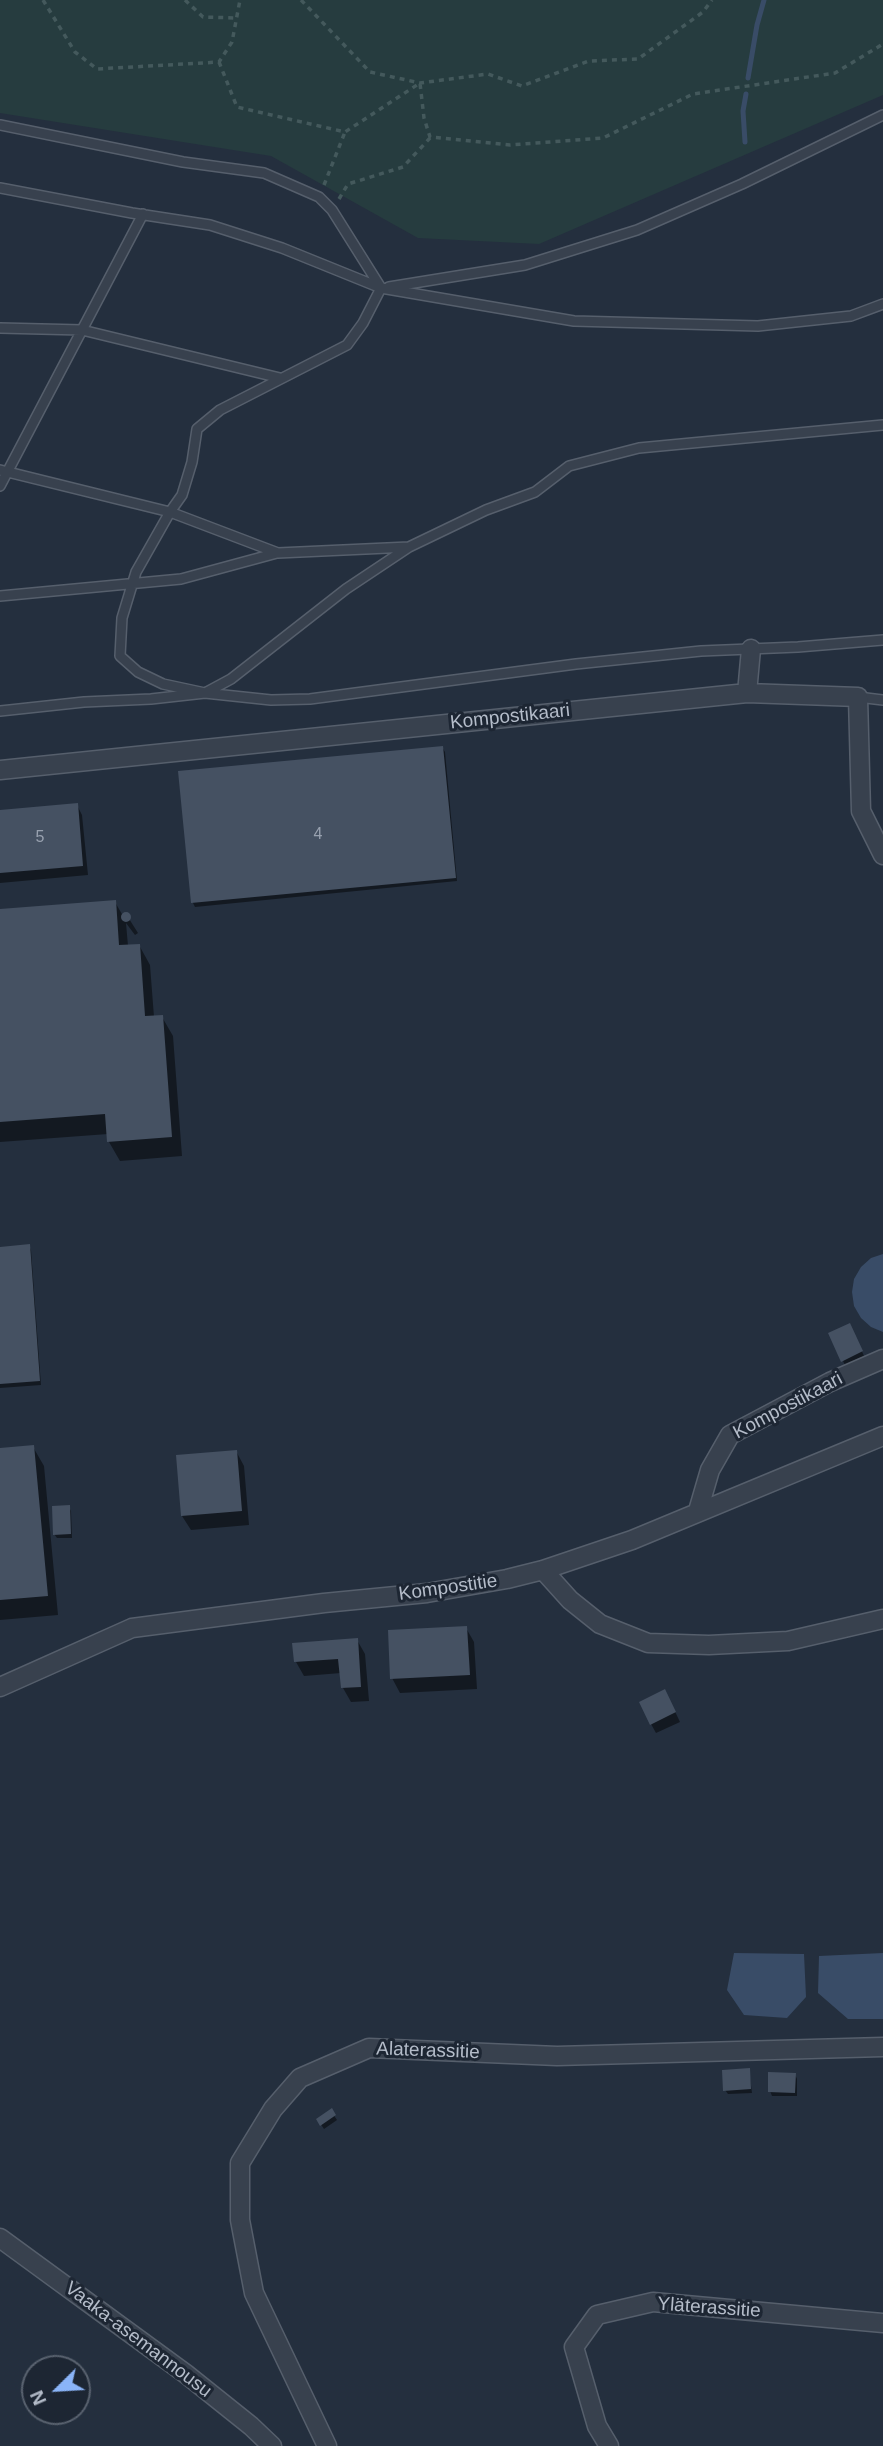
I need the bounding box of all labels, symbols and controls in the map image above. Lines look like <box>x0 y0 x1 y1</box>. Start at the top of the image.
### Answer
street label: Kompostikaari <box>449 699 571 735</box>
house number: 4 <box>314 825 322 845</box>
house number: 5 <box>36 828 44 848</box>
street label: Kompostikaari <box>730 1368 846 1444</box>
street label: Kompostitie <box>397 1570 499 1606</box>
street label: Alaterassitie <box>376 2038 480 2064</box>
street label: Vaaka-asemannousu <box>60 2277 216 2403</box>
street label: Yläterassitie <box>657 2293 761 2323</box>
north arrow <box>21 2355 91 2425</box>
text: N <box>26 2387 51 2408</box>

